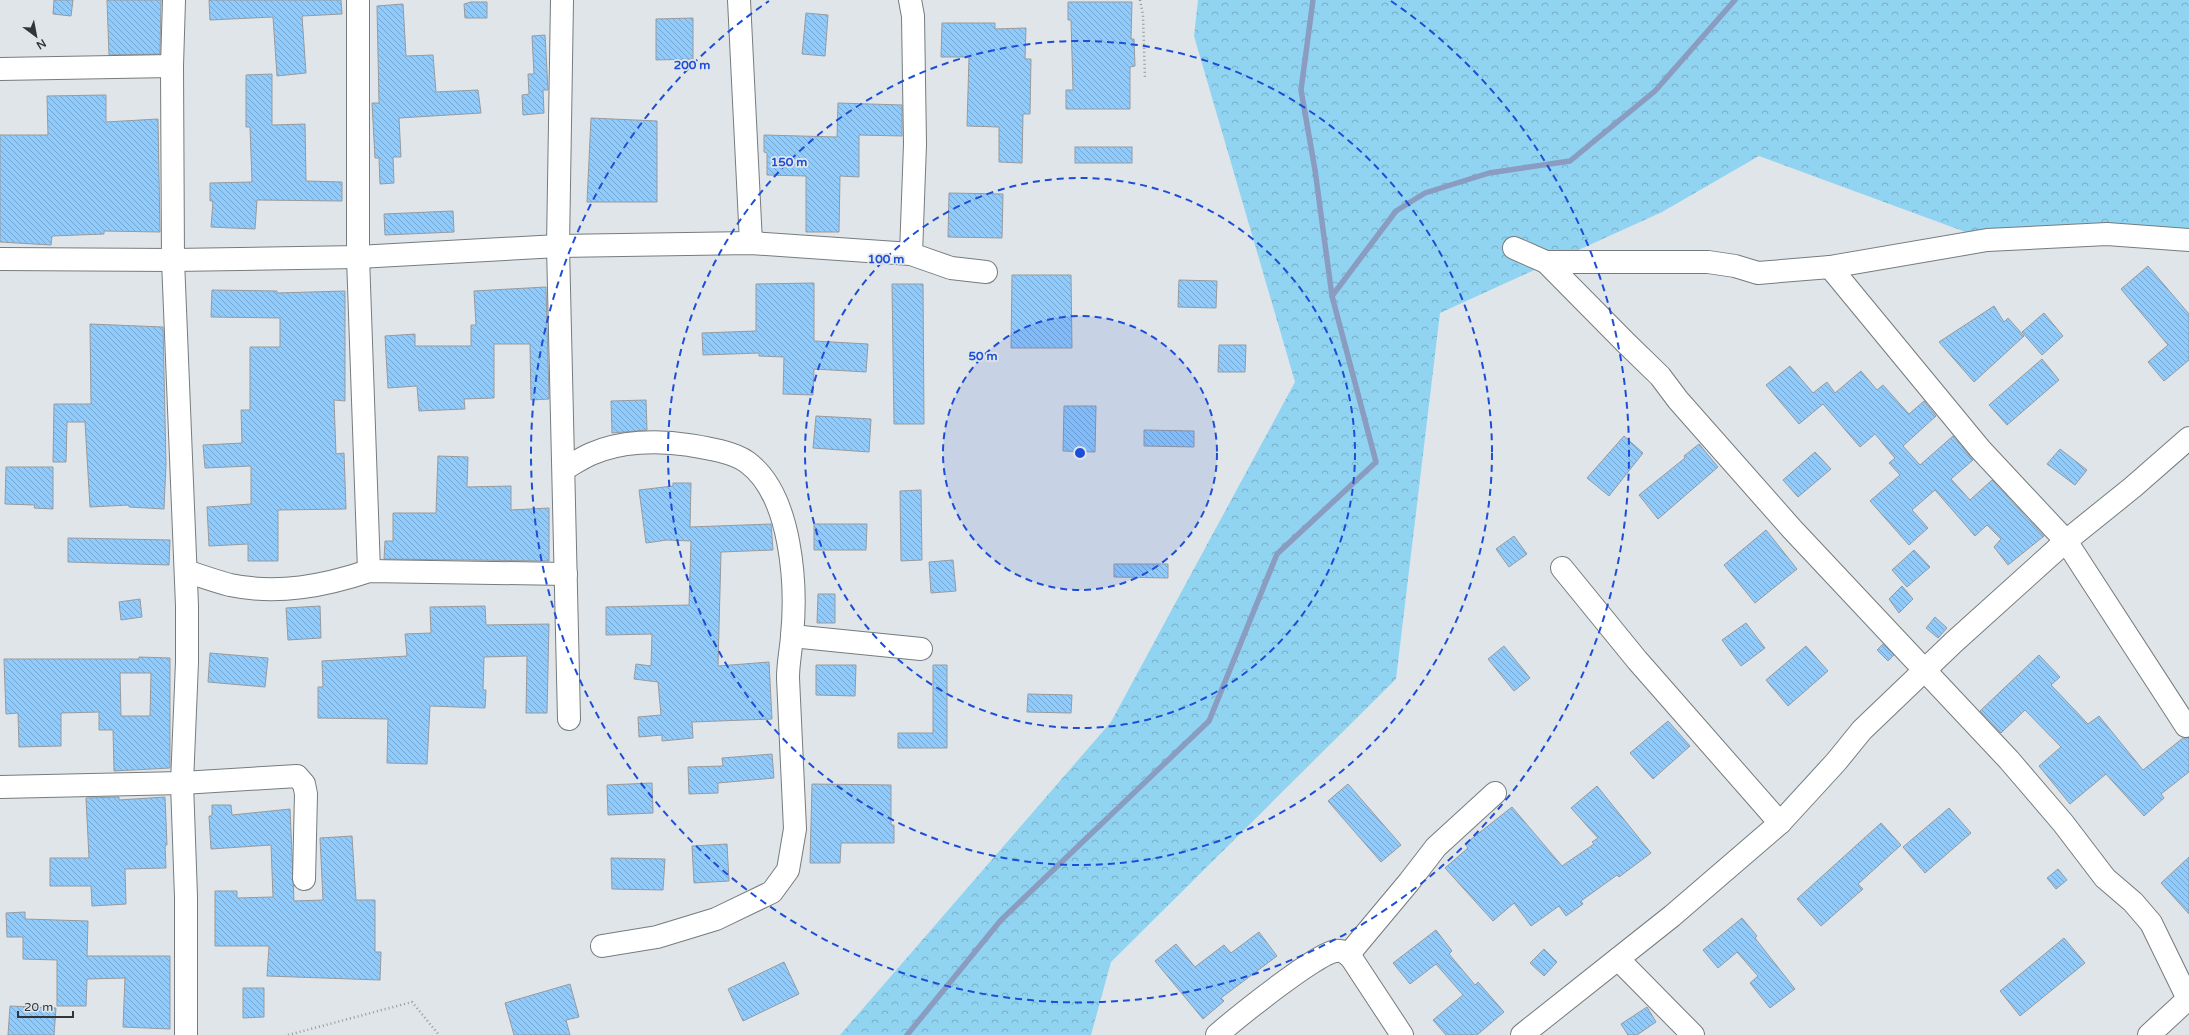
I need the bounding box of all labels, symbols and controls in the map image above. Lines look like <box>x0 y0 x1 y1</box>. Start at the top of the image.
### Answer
north arrow <box>16 16 56 56</box>
text: N <box>34 36 48 52</box>
text: 200 m <box>674 58 710 72</box>
text: 150 m <box>771 155 807 169</box>
text: 100 m <box>868 252 904 266</box>
text: 50 m <box>968 349 998 363</box>
centre of rings <box>1073 446 1087 460</box>
scale bar <box>18 993 73 1019</box>
text: 20 m <box>24 1000 53 1014</box>

